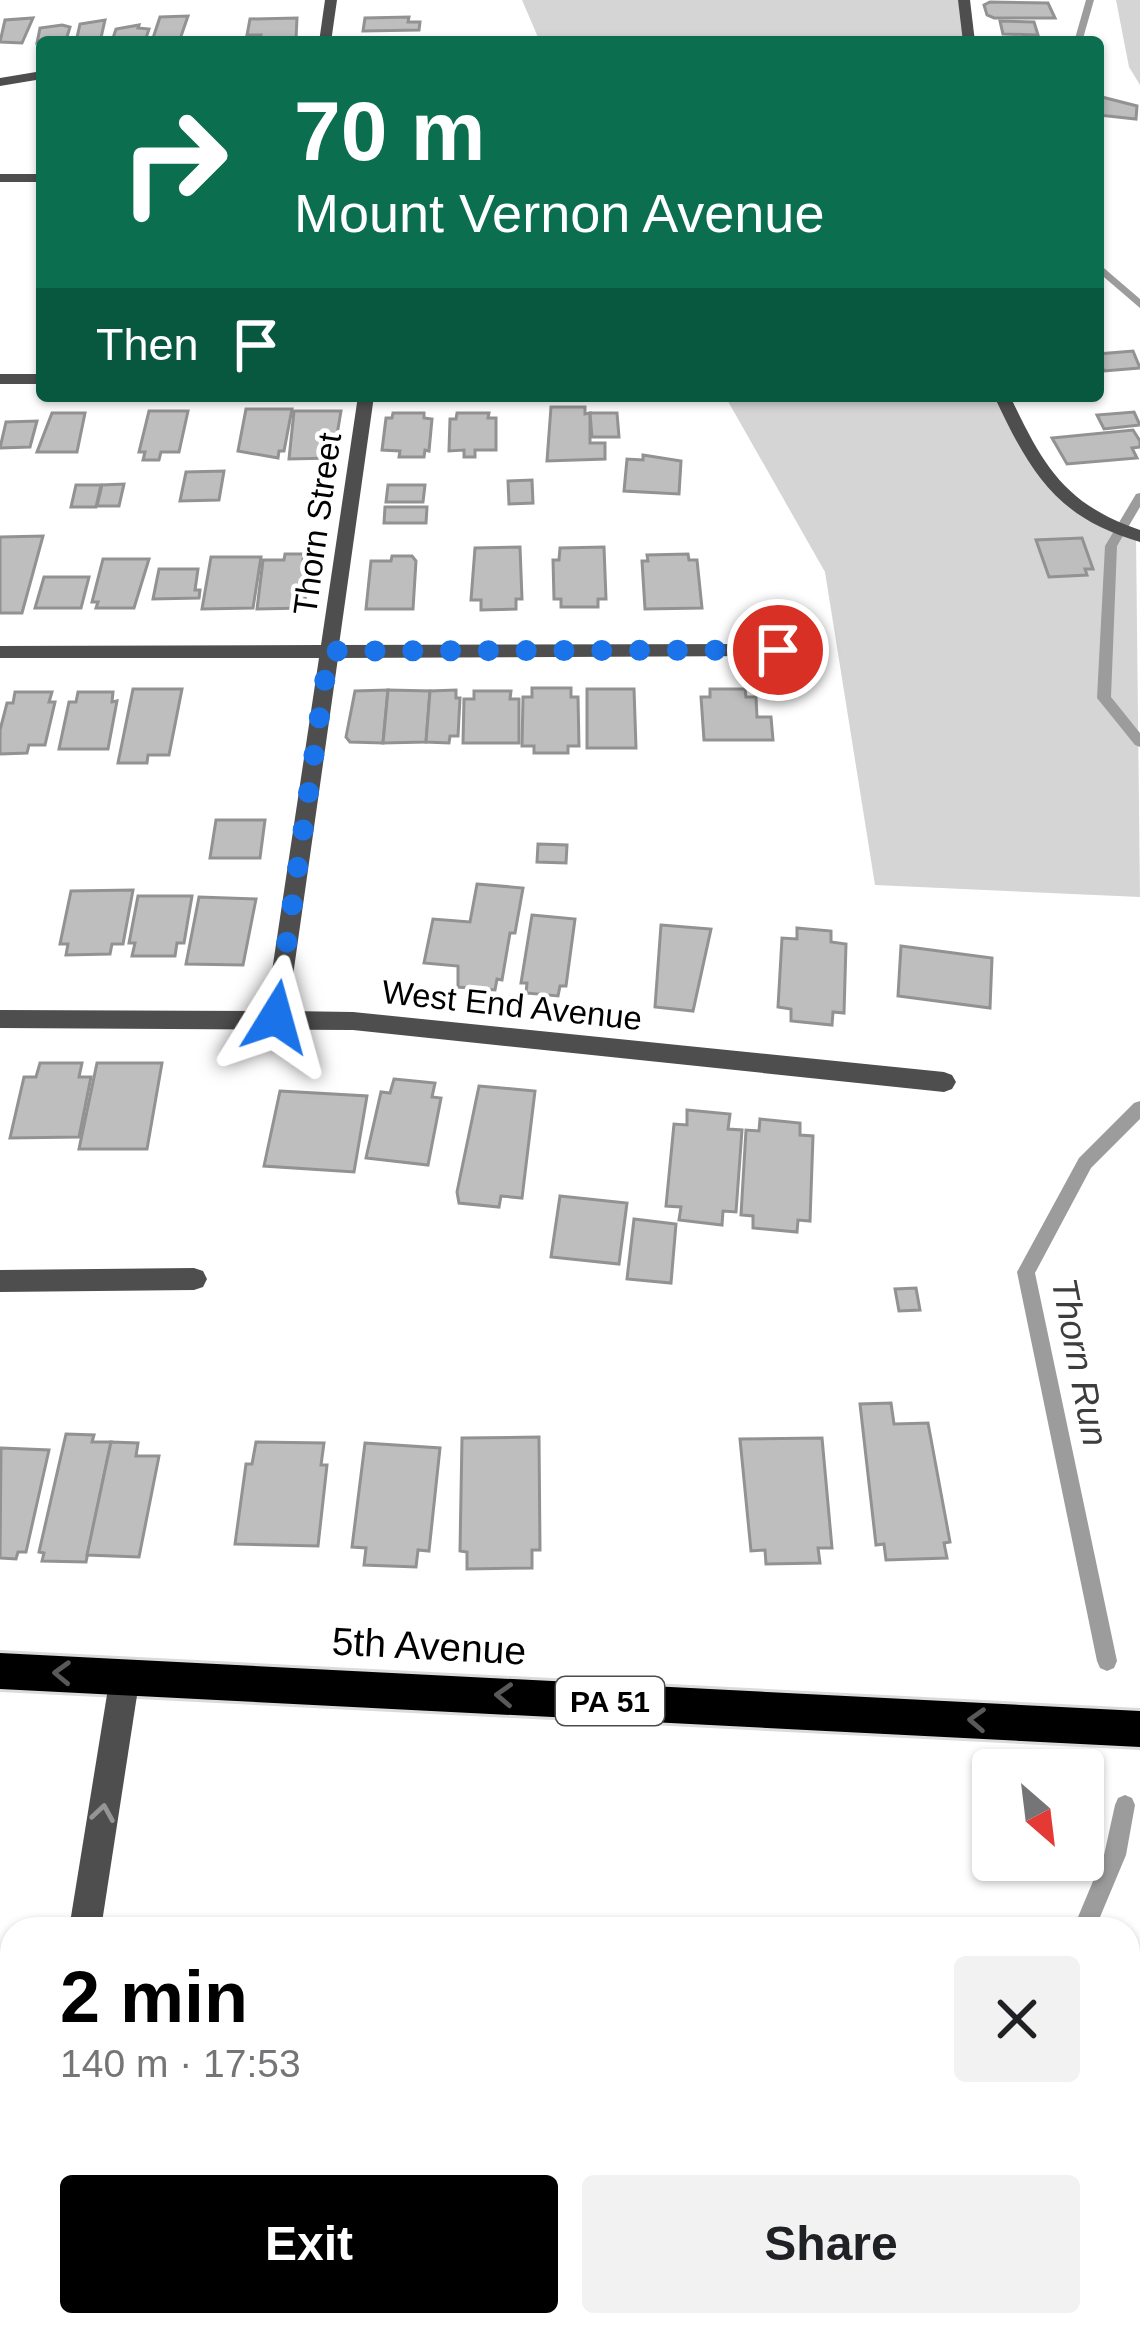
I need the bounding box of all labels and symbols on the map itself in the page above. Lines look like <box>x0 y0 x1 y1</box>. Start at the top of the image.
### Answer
street label: Thorn Street <box>286 431 348 617</box>
pin <box>727 599 829 701</box>
position arrow <box>213 954 339 1080</box>
street label: West End Avenue <box>380 973 644 1037</box>
water label: Thorn Run <box>1044 1275 1116 1449</box>
street label: 5th Avenue <box>331 1619 527 1673</box>
one-way arrow <box>53 1661 71 1687</box>
road number: PA 51 <box>556 1677 664 1725</box>
one-way arrow <box>494 1682 513 1708</box>
one-way arrow <box>967 1707 986 1733</box>
north arrow <box>972 1749 1104 1881</box>
one-way arrow <box>89 1804 115 1823</box>

